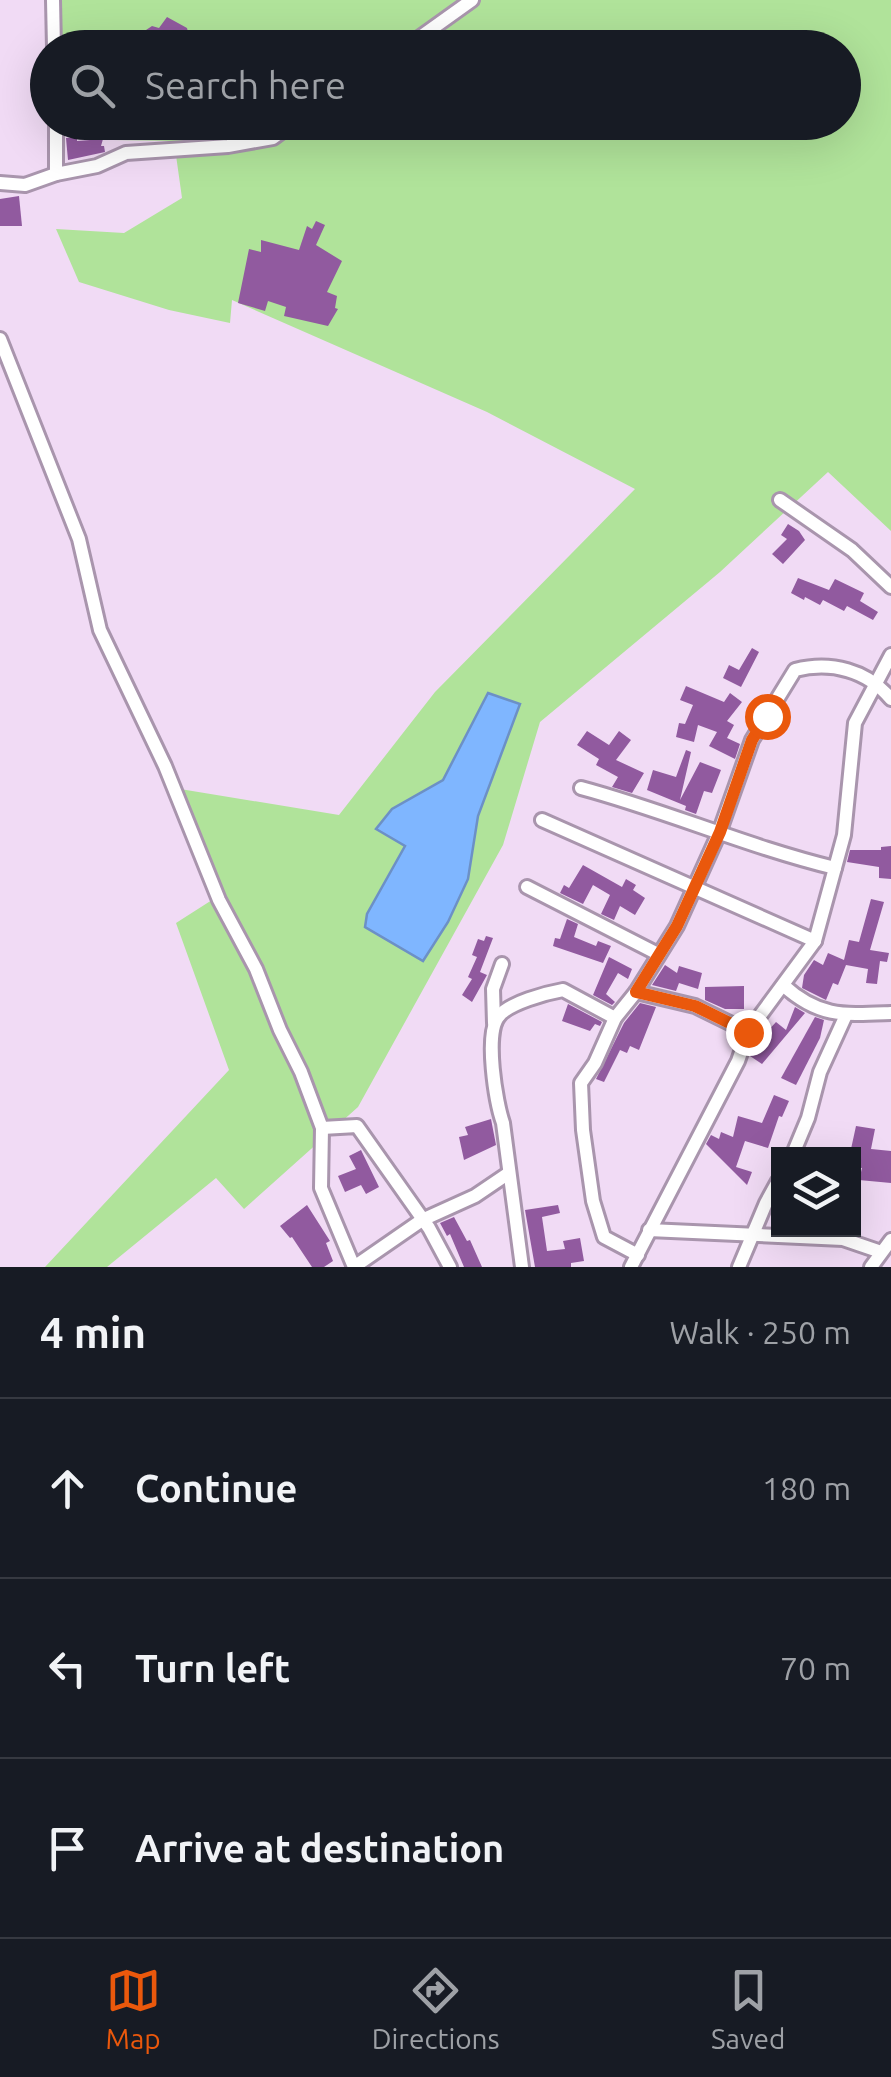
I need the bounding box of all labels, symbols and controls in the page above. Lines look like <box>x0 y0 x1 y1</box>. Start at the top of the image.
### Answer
search box <box>30 30 861 140</box>
icon: search <box>65 58 120 113</box>
text: Search here <box>145 64 346 106</box>
route start <box>745 694 791 740</box>
route end <box>726 1010 772 1056</box>
map controls <box>771 1147 861 1237</box>
button: layers <box>771 1147 861 1237</box>
text: 4 min <box>40 1309 146 1356</box>
text: Walk · 250 m <box>669 1314 851 1350</box>
icon: ahead <box>40 1461 95 1516</box>
text: Continue <box>135 1467 297 1509</box>
text: 180 m <box>762 1470 851 1506</box>
icon: left <box>40 1641 95 1696</box>
text: Turn left <box>135 1647 290 1689</box>
text: 70 m <box>780 1650 851 1686</box>
icon: arrive <box>40 1821 95 1876</box>
text: Arrive at destination <box>135 1827 504 1869</box>
tab: Map <box>106 1963 161 2054</box>
tab: Directions <box>372 1963 500 2054</box>
tab: Saved <box>711 1963 785 2054</box>

